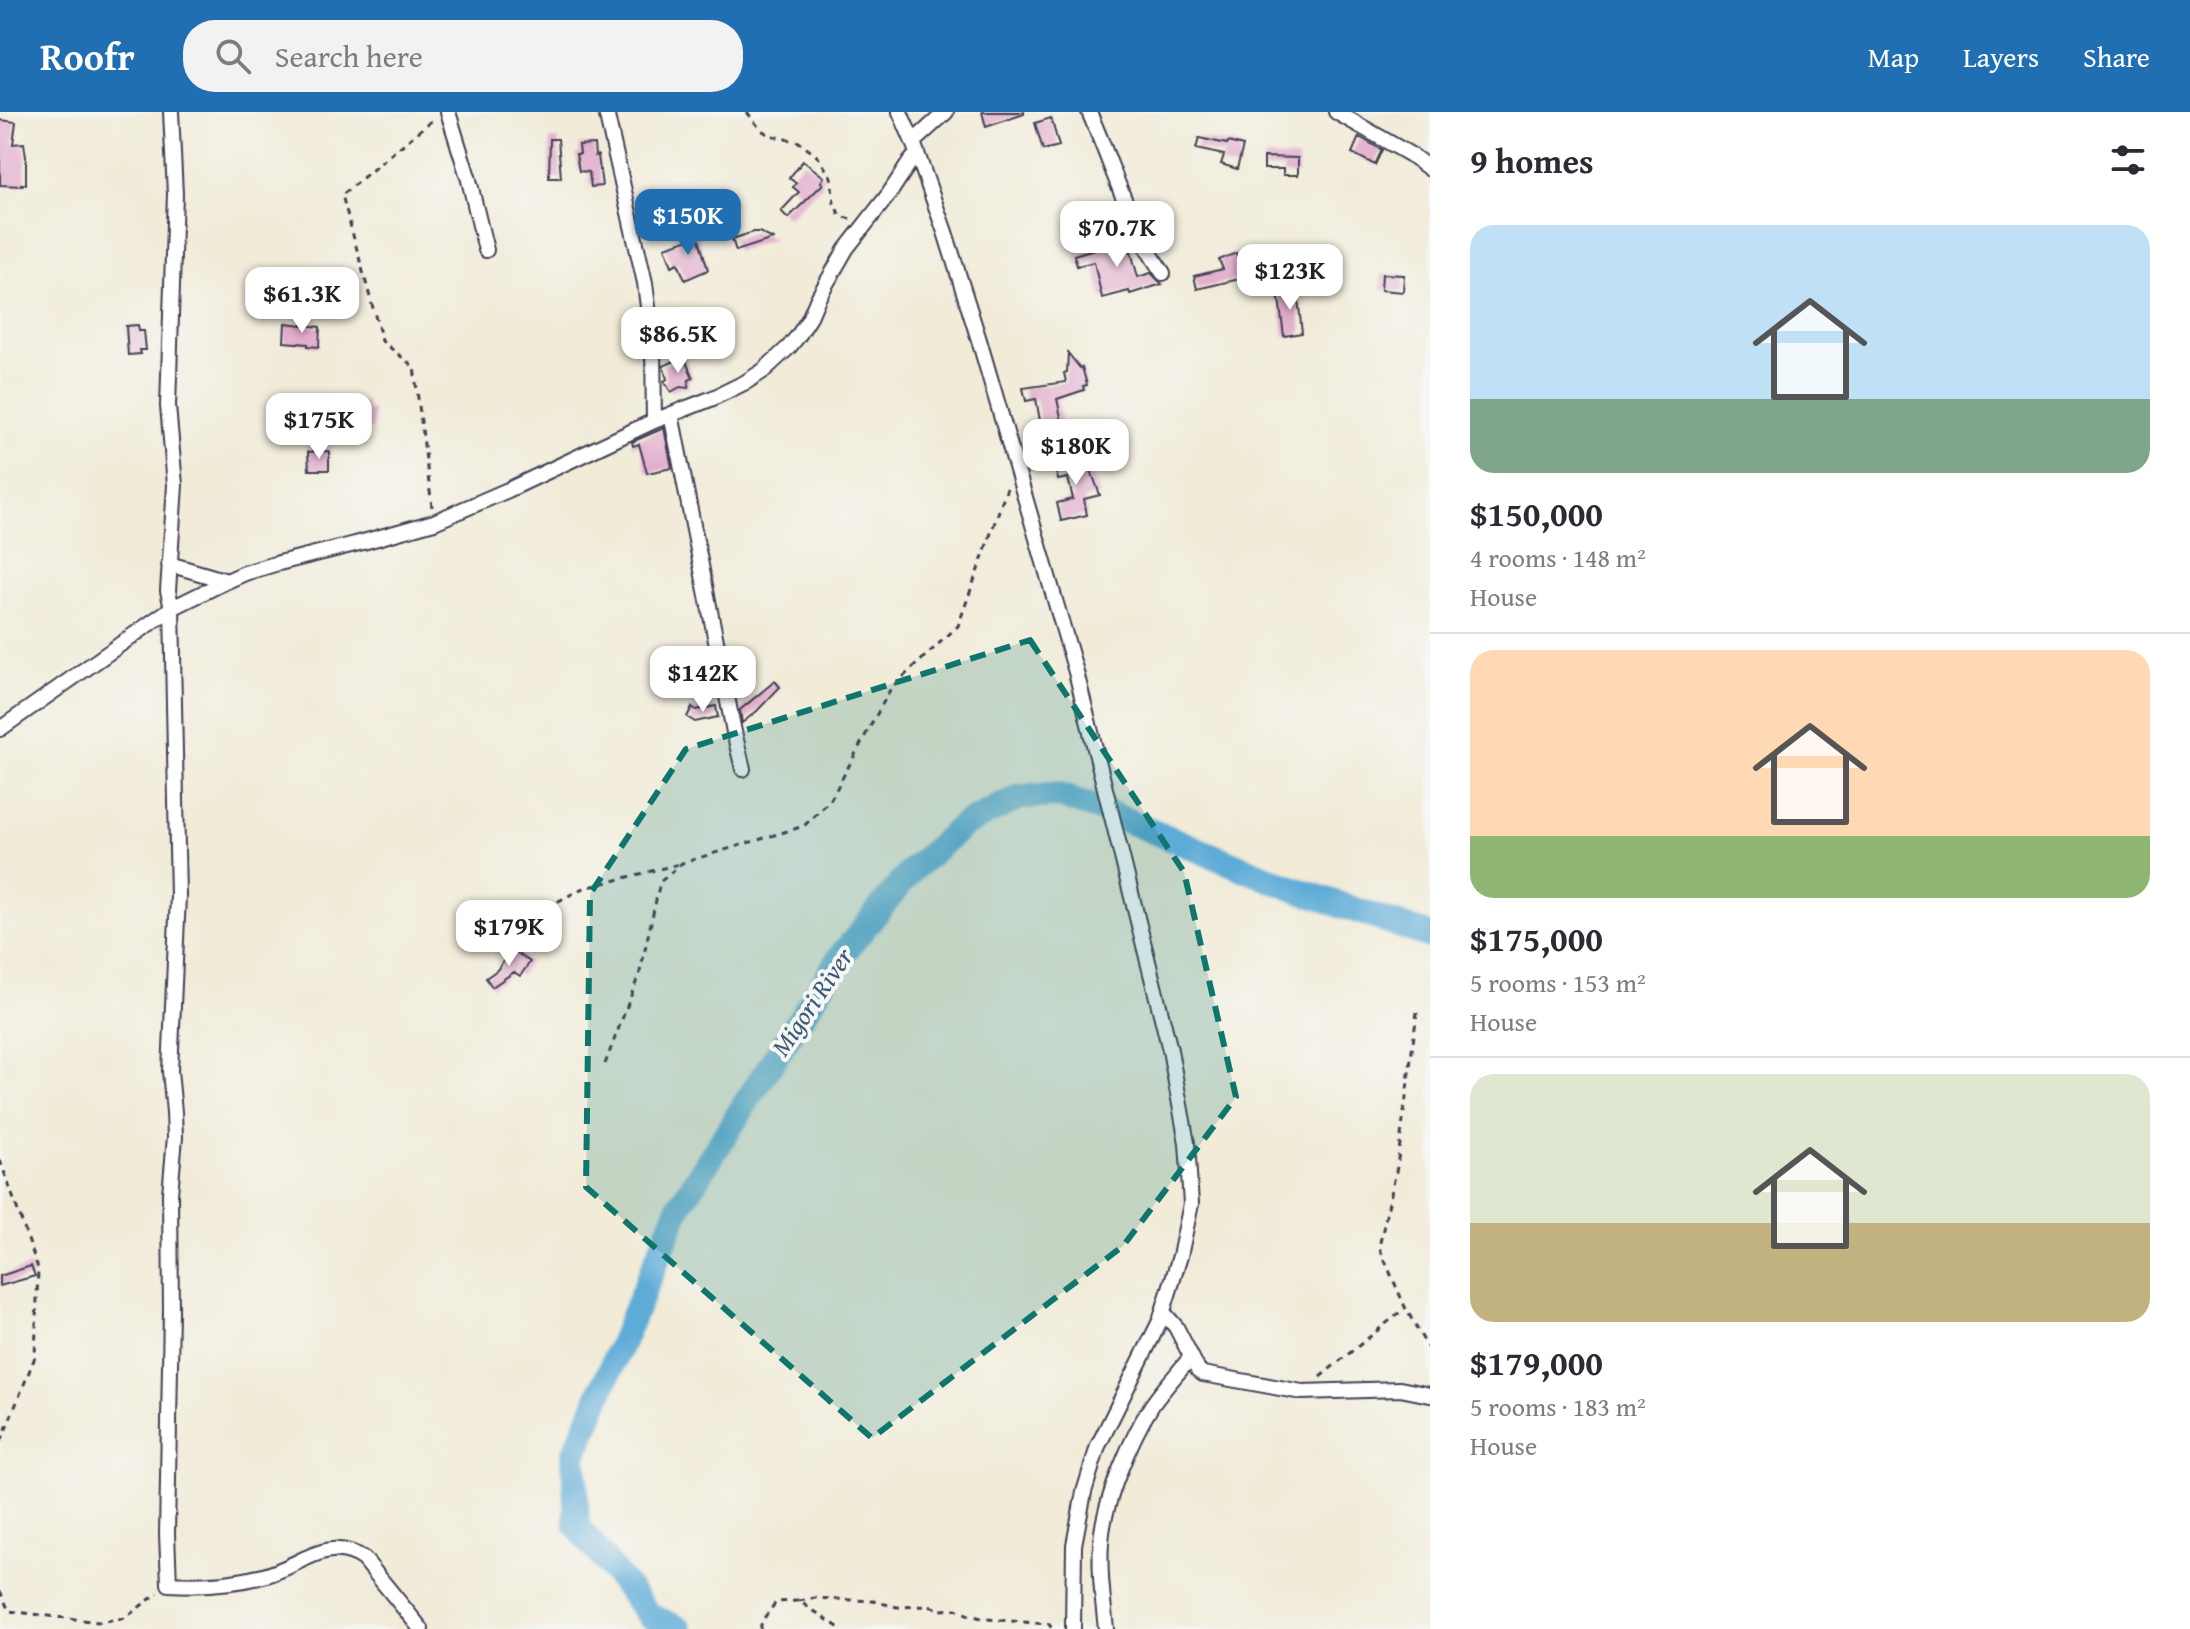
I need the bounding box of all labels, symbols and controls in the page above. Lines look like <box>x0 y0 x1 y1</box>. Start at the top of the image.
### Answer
search box <box>183 20 743 92</box>
text: Roofr <box>40 28 135 84</box>
icon: search <box>211 34 255 78</box>
text: Search here <box>275 34 423 78</box>
text: Map <box>1868 36 1919 77</box>
text: Layers <box>1963 36 2039 77</box>
text: Share <box>2083 36 2150 77</box>
text: 9 homes <box>1470 136 1594 185</box>
icon: filters <box>2106 138 2150 182</box>
pin: $150K <box>632 189 744 257</box>
text: $150K <box>653 195 723 234</box>
pin: $70.7K <box>1052 201 1182 269</box>
text: $70.7K <box>1078 207 1156 246</box>
pin: $123K <box>1234 244 1346 312</box>
text: $123K <box>1255 250 1325 289</box>
pin: $61.3K <box>237 267 367 335</box>
text: $61.3K <box>263 273 341 312</box>
icon: home <box>1738 277 1882 421</box>
pin: $86.5K <box>613 307 743 375</box>
text: $86.5K <box>639 313 717 352</box>
pin: $175K <box>263 393 375 461</box>
text: $175K <box>284 399 354 438</box>
pin: $180K <box>1020 419 1132 487</box>
text: $180K <box>1041 425 1111 464</box>
text: $150,000 <box>1470 489 1603 538</box>
text: 4 rooms · 148 m² <box>1470 538 1646 577</box>
text: House <box>1470 577 1537 616</box>
pin: $142K <box>647 646 759 714</box>
text: $142K <box>668 652 738 691</box>
icon: home <box>1738 702 1882 846</box>
pin: $179K <box>453 900 565 968</box>
text: $179K <box>474 906 544 945</box>
text: $175,000 <box>1470 914 1603 963</box>
water label: Migori River <box>761 939 863 1064</box>
text: 5 rooms · 153 m² <box>1470 963 1646 1002</box>
text: House <box>1470 1002 1537 1041</box>
icon: home <box>1738 1126 1882 1270</box>
text: $179,000 <box>1470 1338 1603 1387</box>
text: 5 rooms · 183 m² <box>1470 1387 1646 1426</box>
text: House <box>1470 1426 1537 1465</box>

